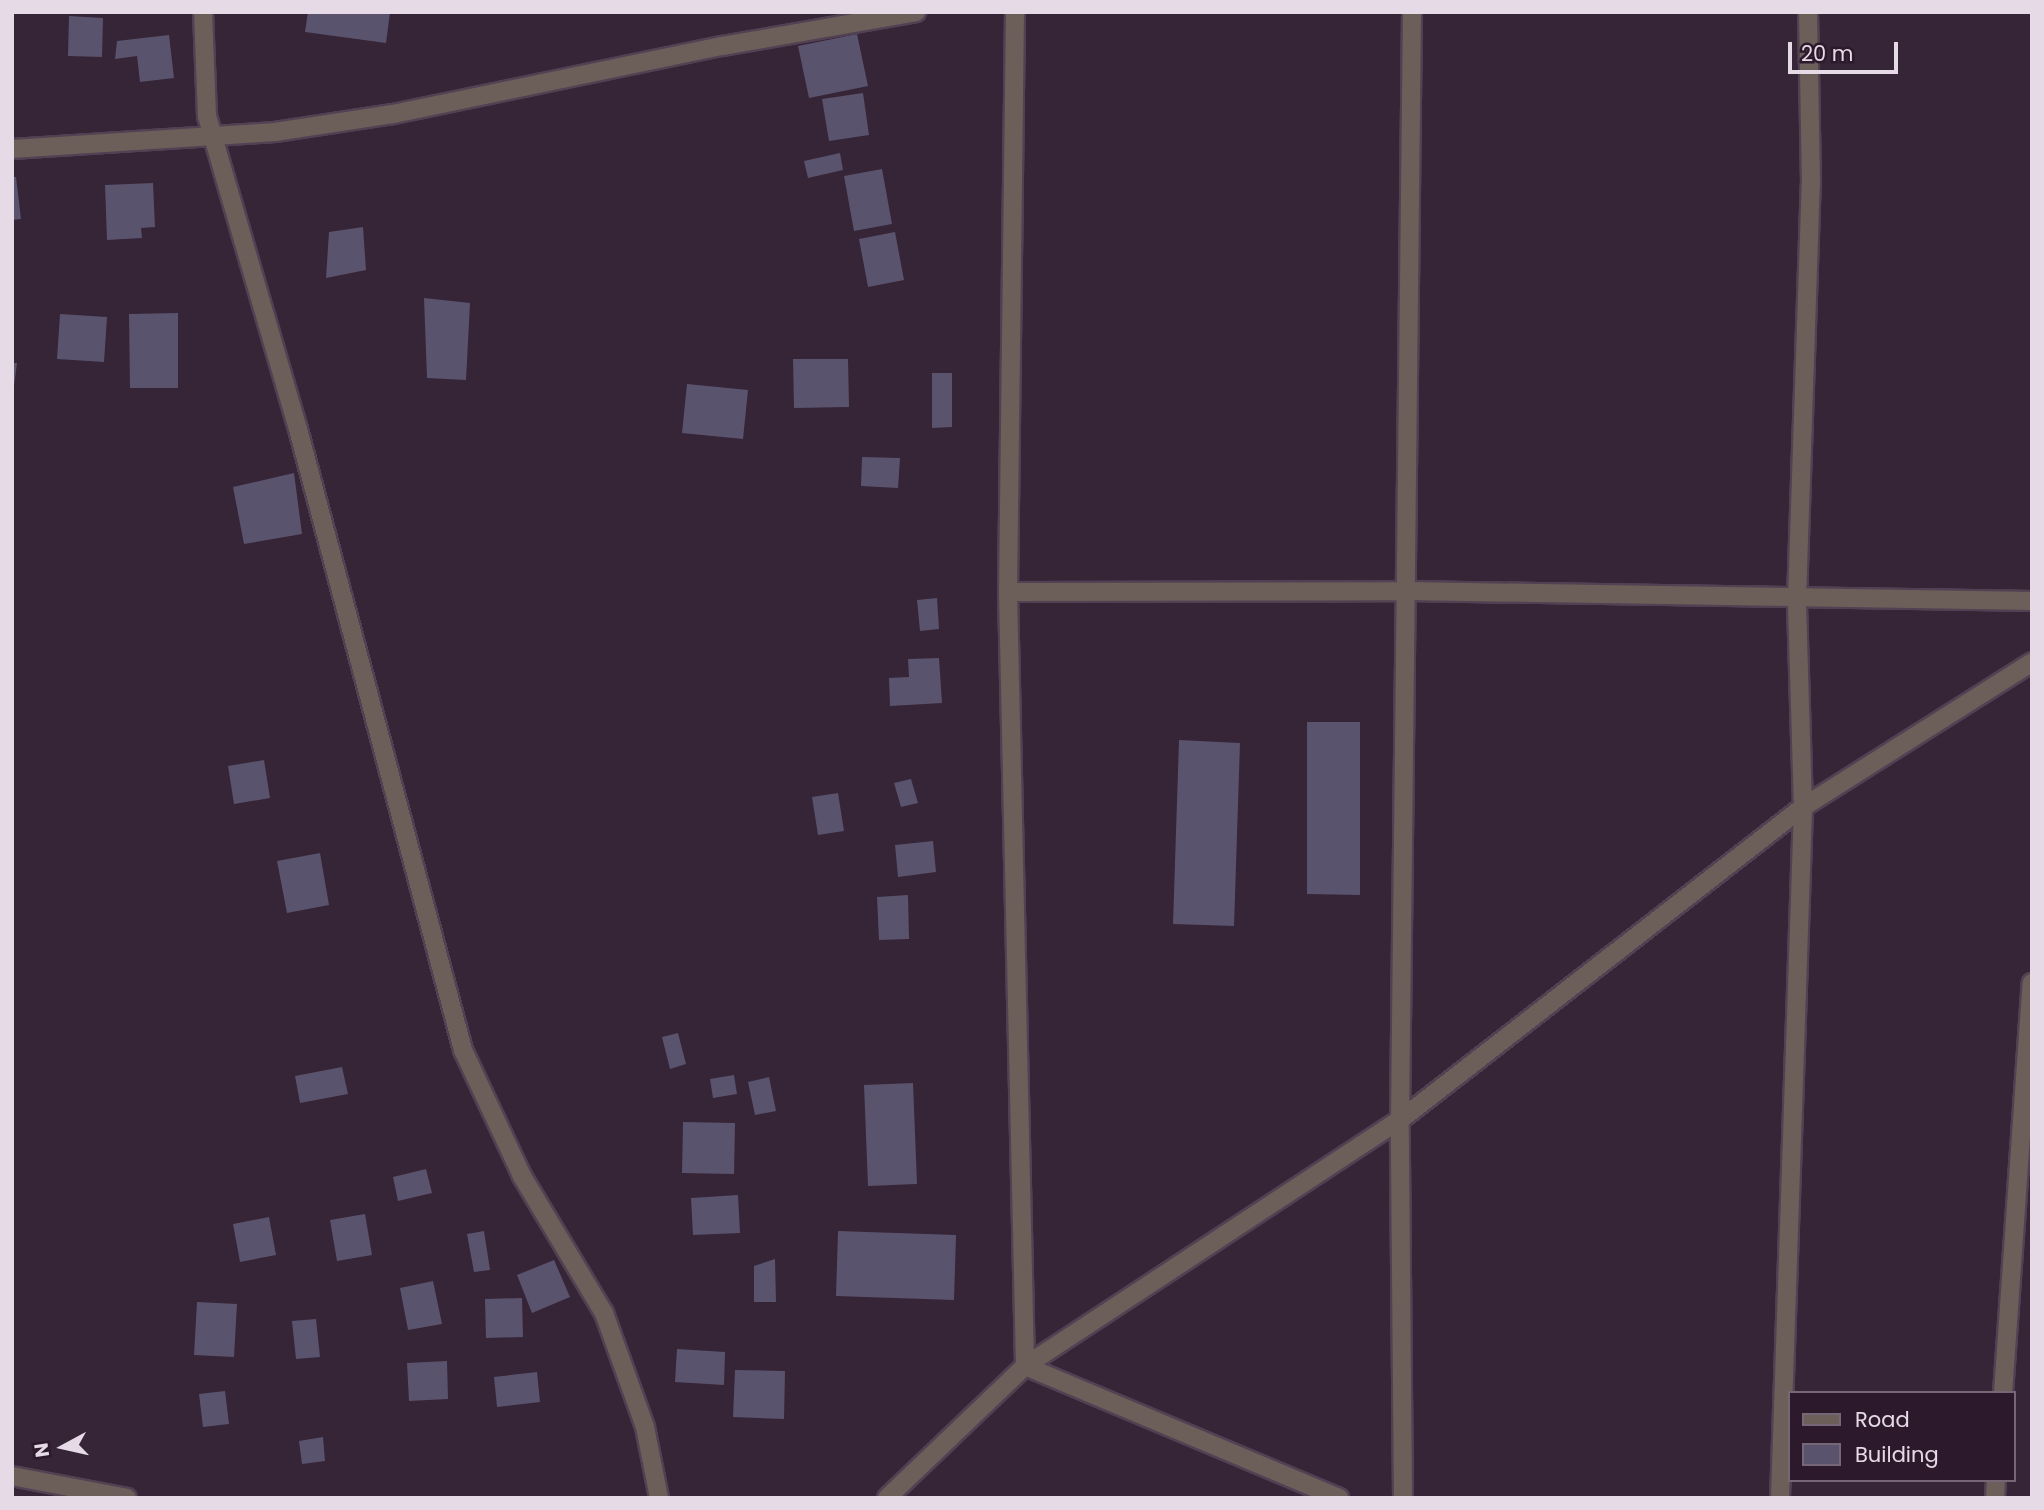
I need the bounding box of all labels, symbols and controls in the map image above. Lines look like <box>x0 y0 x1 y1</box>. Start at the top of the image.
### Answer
scale bar <box>1792 28 1902 72</box>
text: 20 m <box>1801 39 1854 68</box>
legend <box>1788 1391 2016 1482</box>
text: Road <box>1855 1405 1910 1434</box>
north arrow <box>28 1412 98 1482</box>
text: Building <box>1855 1440 1939 1469</box>
text: N <box>27 1441 56 1459</box>

